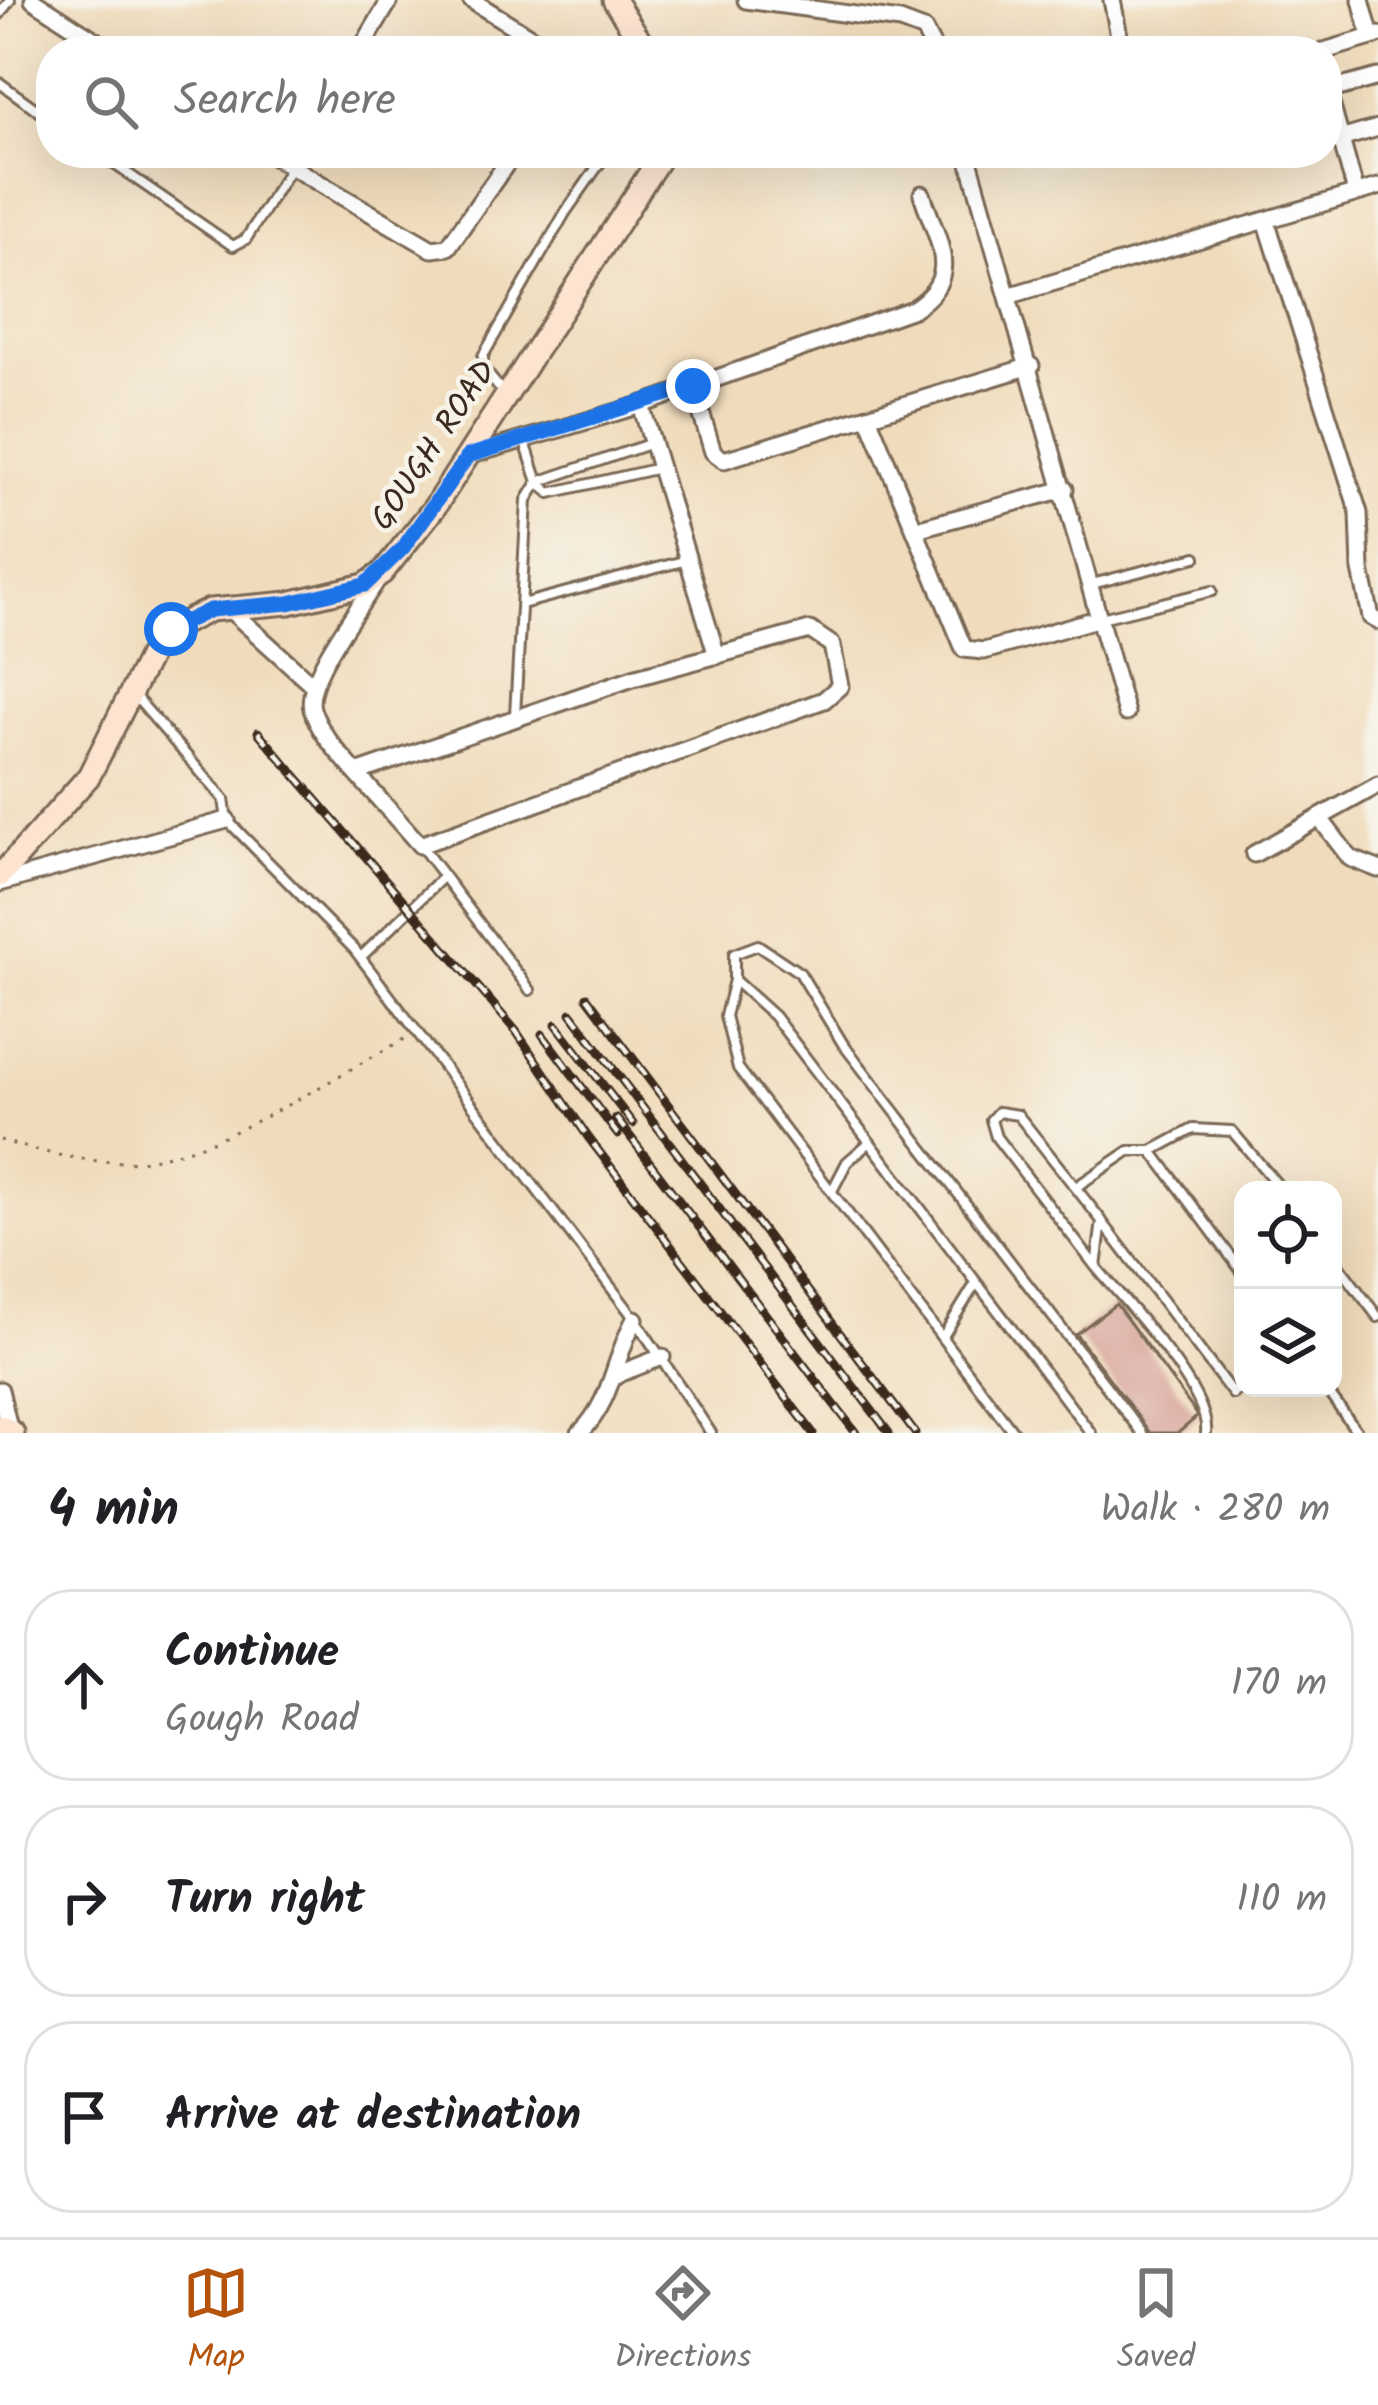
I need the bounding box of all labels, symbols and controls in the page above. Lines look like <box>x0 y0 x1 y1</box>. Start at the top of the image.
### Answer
search box <box>36 36 1342 168</box>
text: Search here <box>174 66 396 138</box>
icon: search <box>78 69 144 135</box>
street label: GOUGH ROAD <box>358 350 512 542</box>
route end <box>666 359 720 413</box>
route start <box>144 602 198 656</box>
map controls <box>1234 1181 1342 1397</box>
button: locate <box>1234 1181 1342 1289</box>
button: layers <box>1234 1289 1342 1397</box>
text: 4 min <box>48 1471 179 1552</box>
text: Walk · 280 m <box>1101 1480 1330 1542</box>
text: Continue <box>165 1618 339 1690</box>
icon: ahead <box>51 1652 117 1718</box>
text: 170 m <box>1231 1654 1327 1716</box>
text: Gough Road <box>165 1690 359 1752</box>
text: Turn right <box>165 1865 365 1937</box>
icon: right <box>51 1868 117 1934</box>
text: 110 m <box>1236 1870 1327 1932</box>
text: Arrive at destination <box>165 2081 581 2153</box>
icon: arrive <box>51 2084 117 2150</box>
tab: Map <box>183 2260 249 2385</box>
tab: Directions <box>614 2260 751 2385</box>
tab: Saved <box>1117 2260 1195 2385</box>

